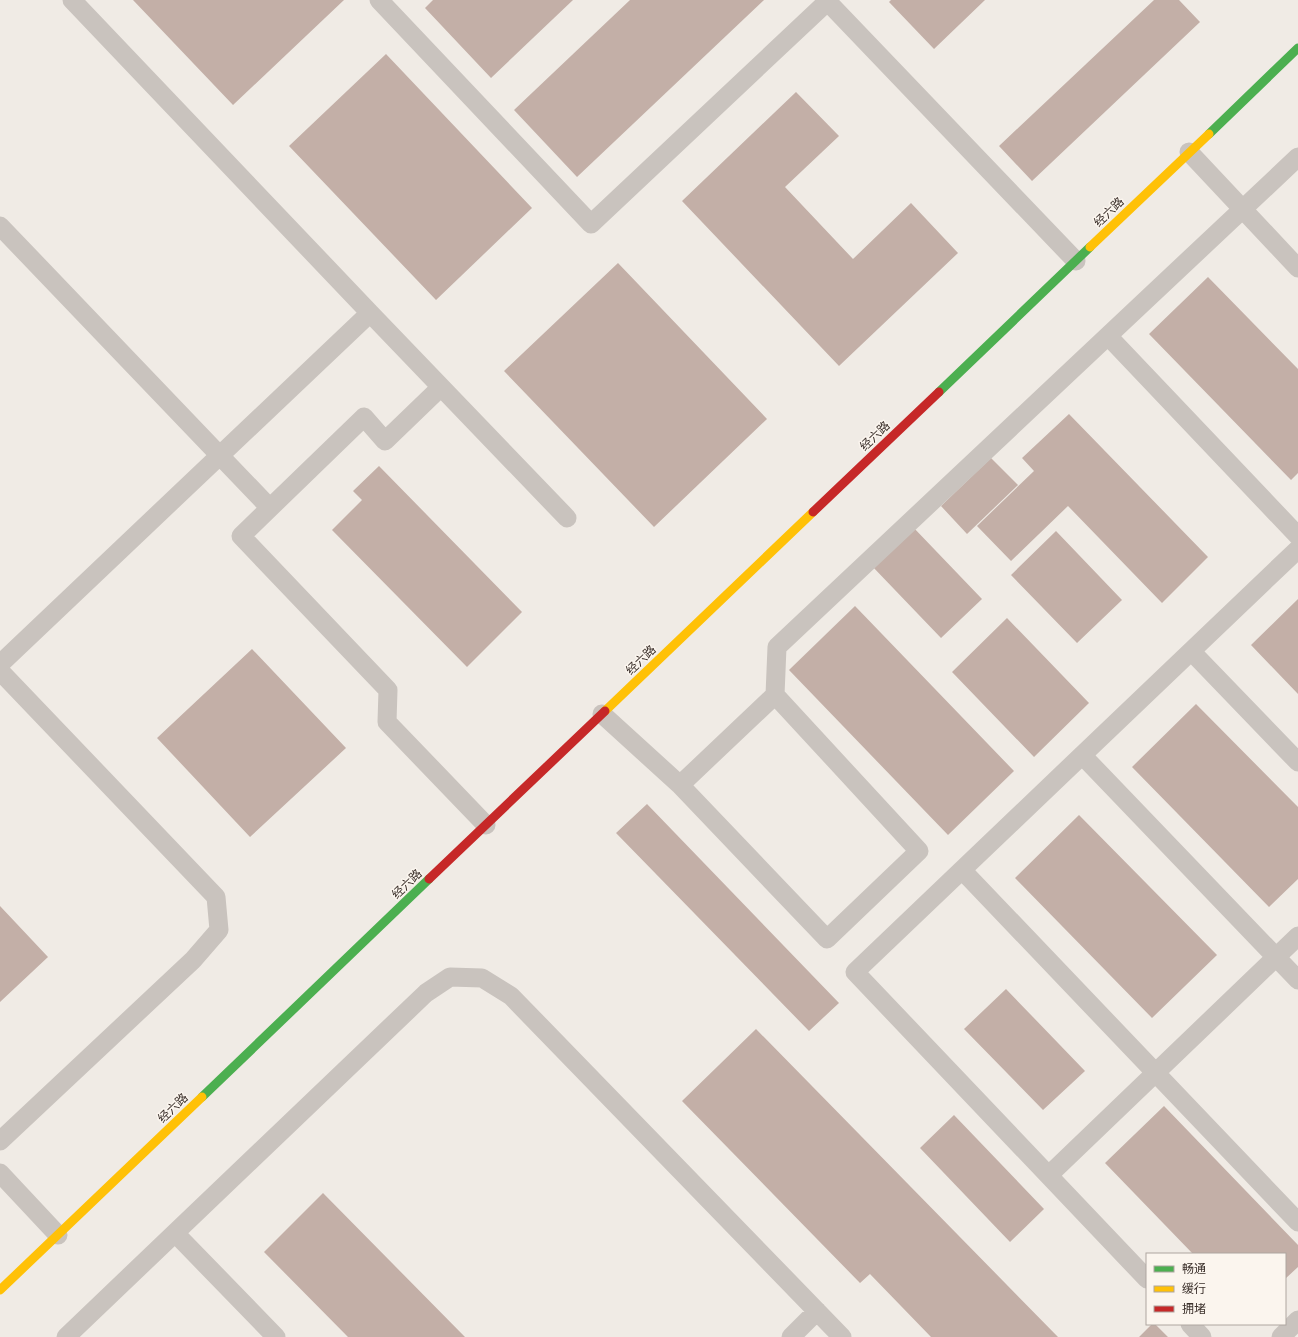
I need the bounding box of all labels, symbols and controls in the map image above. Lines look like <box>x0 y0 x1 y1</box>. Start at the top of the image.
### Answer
street label: 经六路 <box>1090 194 1127 230</box>
street label: 经六路 <box>856 418 893 454</box>
street label: 经六路 <box>622 642 659 678</box>
street label: 经六路 <box>388 866 425 902</box>
street label: 经六路 <box>154 1090 191 1126</box>
legend <box>1146 1253 1286 1325</box>
text: 畅通 <box>1182 1261 1206 1276</box>
text: 缓行 <box>1182 1281 1206 1296</box>
text: 拥堵 <box>1182 1301 1206 1316</box>

